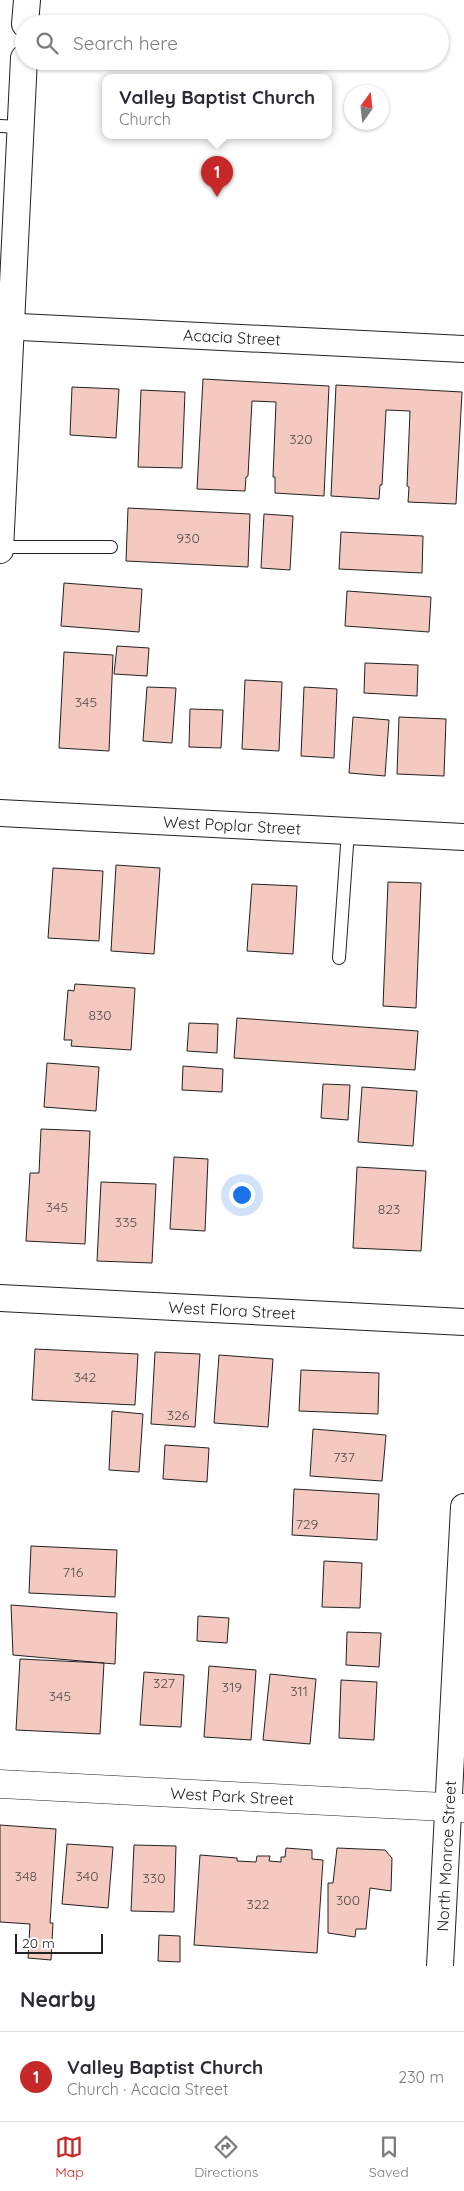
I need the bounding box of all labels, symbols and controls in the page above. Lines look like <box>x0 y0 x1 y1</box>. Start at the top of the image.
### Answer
search box <box>15 15 449 70</box>
icon: search <box>33 29 61 57</box>
text: Search here <box>73 31 178 55</box>
popup <box>102 74 332 139</box>
text: Valley Baptist Church <box>119 85 315 109</box>
north arrow <box>344 85 389 130</box>
text: Church <box>119 109 171 129</box>
pin: 1 <box>201 156 233 197</box>
street label: Acacia Street <box>183 324 281 350</box>
house number: 320 <box>289 430 313 448</box>
house number: 930 <box>176 529 200 547</box>
house number: 345 <box>75 693 97 711</box>
street label: West Poplar Street <box>163 811 301 839</box>
house number: 830 <box>88 1006 112 1024</box>
your location <box>229 1182 255 1208</box>
house number: 345 <box>46 1198 68 1216</box>
house number: 823 <box>378 1200 400 1218</box>
house number: 335 <box>115 1213 137 1231</box>
street label: West Flora Street <box>168 1297 296 1323</box>
house number: 342 <box>74 1368 96 1386</box>
house number: 326 <box>167 1406 190 1424</box>
house number: 737 <box>333 1448 355 1466</box>
house number: 729 <box>296 1515 319 1533</box>
house number: 716 <box>63 1563 84 1581</box>
house number: 327 <box>153 1674 175 1692</box>
house number: 319 <box>222 1678 242 1696</box>
house number: 311 <box>290 1682 308 1700</box>
house number: 345 <box>49 1687 71 1705</box>
street label: North Monroe Street <box>432 1780 460 1932</box>
street label: West Park Street <box>170 1783 294 1809</box>
house number: 348 <box>15 1867 37 1885</box>
house number: 340 <box>75 1867 99 1885</box>
house number: 330 <box>142 1869 166 1887</box>
house number: 300 <box>336 1891 360 1909</box>
house number: 322 <box>247 1895 270 1913</box>
scale bar <box>15 1931 102 1954</box>
text: 20 m <box>22 1934 55 1952</box>
text: Nearby <box>20 1986 96 2012</box>
text: Valley Baptist Church <box>67 2055 263 2079</box>
text: 1 <box>33 2067 39 2087</box>
text: 230 m <box>398 2067 444 2087</box>
text: Church · Acacia Street <box>67 2079 229 2099</box>
tab: Map <box>55 2133 84 2181</box>
tab: Directions <box>194 2133 258 2181</box>
tab: Saved <box>369 2133 409 2181</box>

